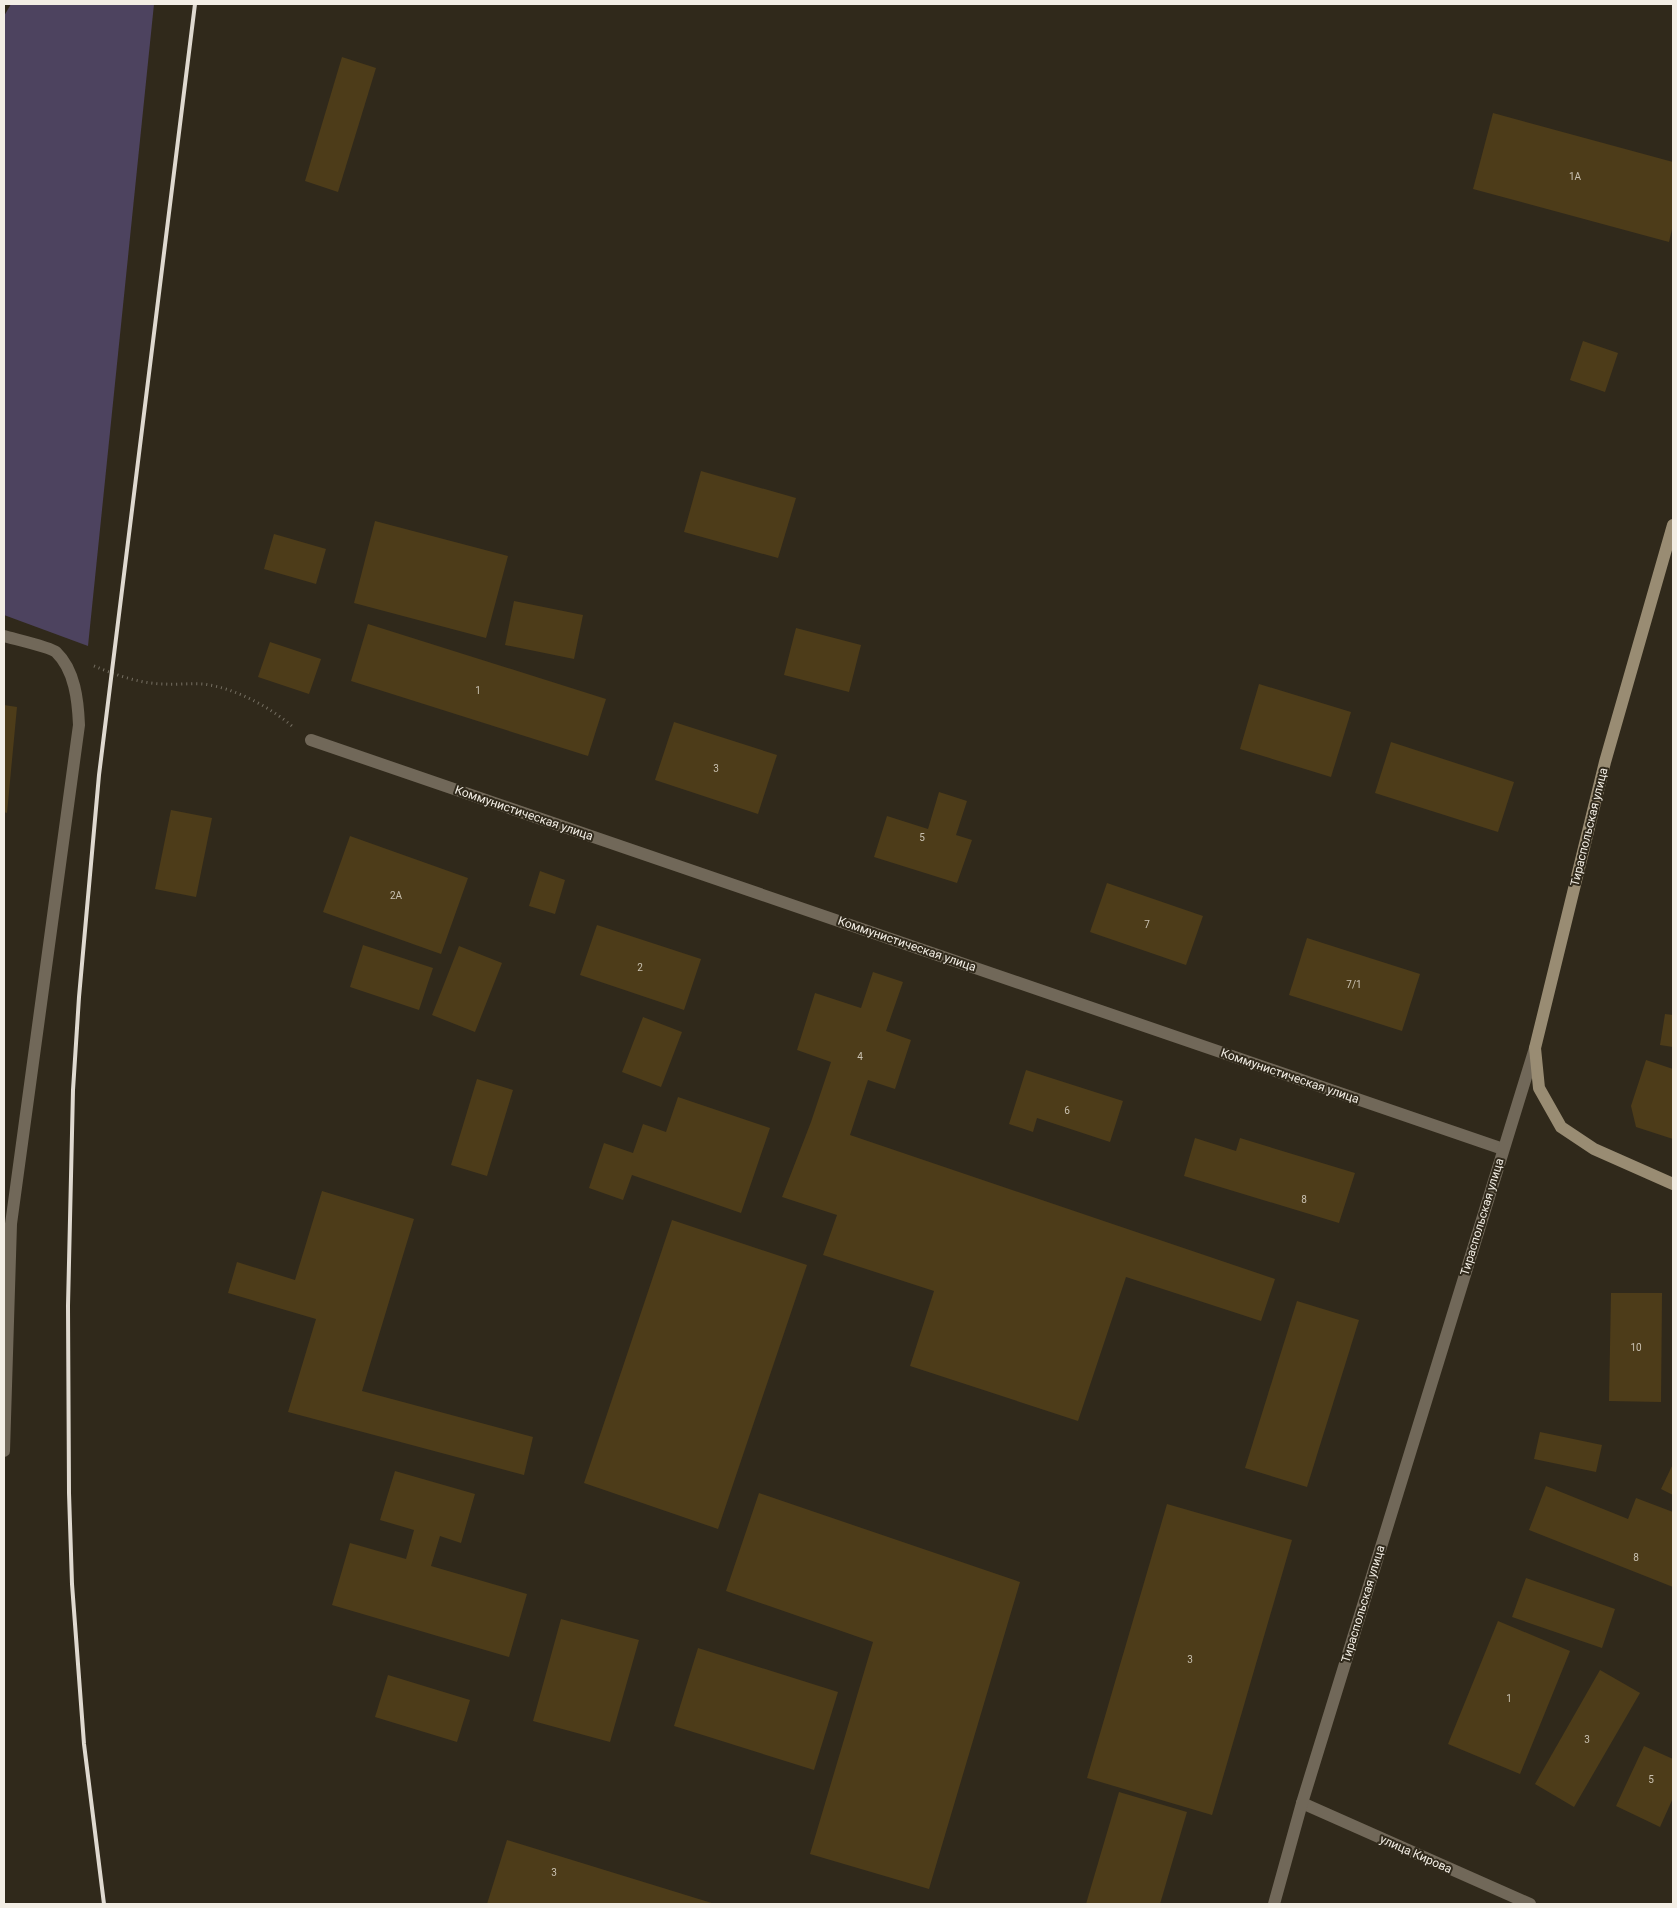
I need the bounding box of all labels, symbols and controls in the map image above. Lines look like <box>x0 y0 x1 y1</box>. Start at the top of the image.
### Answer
house number: 1А <box>1569 171 1582 182</box>
house number: 1 <box>475 685 481 696</box>
house number: 3 <box>713 763 719 774</box>
street label: Тираспольская улица <box>1567 766 1611 888</box>
street label: Коммунистическая улица <box>453 783 595 843</box>
house number: 5 <box>919 832 925 843</box>
house number: 2А <box>390 890 403 901</box>
street label: Коммунистическая улица <box>836 914 978 974</box>
house number: 7 <box>1144 919 1150 930</box>
house number: 2 <box>637 962 643 973</box>
house number: 7/1 <box>1346 979 1362 990</box>
street label: Коммунистическая улица <box>1219 1046 1361 1106</box>
house number: 4 <box>857 1051 863 1062</box>
house number: 6 <box>1064 1105 1070 1116</box>
street label: Тираспольская улица <box>1457 1157 1507 1277</box>
house number: 8 <box>1301 1194 1307 1205</box>
house number: 10 <box>1630 1342 1642 1353</box>
street label: Тираспольская улица <box>1338 1544 1388 1664</box>
house number: 8 <box>1633 1552 1639 1563</box>
house number: 3 <box>1187 1654 1193 1665</box>
house number: 1 <box>1506 1693 1512 1704</box>
house number: 3 <box>1584 1734 1590 1745</box>
house number: 5 <box>1648 1774 1654 1785</box>
street label: улица Кирова <box>1378 1832 1454 1876</box>
house number: 3 <box>551 1867 557 1878</box>

